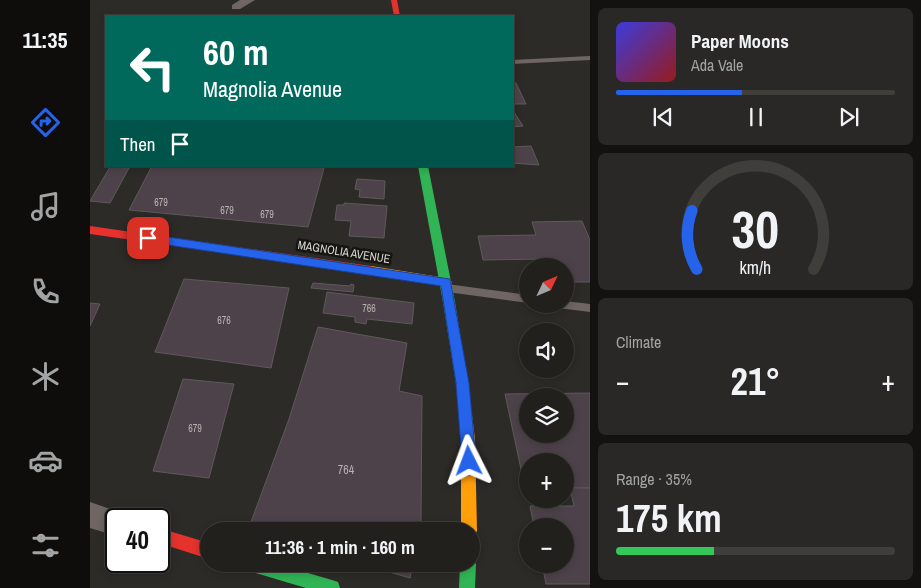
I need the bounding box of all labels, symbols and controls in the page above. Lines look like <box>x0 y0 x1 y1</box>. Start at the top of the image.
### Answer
text: 11:35 <box>22 25 68 55</box>
text: Paper Moons <box>691 28 789 54</box>
text: 60 m <box>203 29 268 76</box>
icon: left <box>120 35 185 100</box>
text: Ada Vale <box>691 54 743 76</box>
text: Magnolia Avenue <box>203 74 342 104</box>
icon: previous <box>649 103 677 131</box>
icon: pause <box>742 103 770 131</box>
icon: next <box>835 103 863 131</box>
icon: directions <box>28 105 63 140</box>
icon: arrive <box>166 130 194 158</box>
text: Then <box>120 131 156 157</box>
icon: music <box>28 189 63 224</box>
text: 30 <box>732 194 779 264</box>
house number: 679 <box>154 196 168 209</box>
house number: 679 <box>220 204 234 217</box>
house number: 679 <box>260 208 274 221</box>
pin <box>127 217 169 259</box>
icon: arrive <box>134 224 162 252</box>
street label: MAGNOLIA AVENUE <box>297 237 391 267</box>
text: km/h <box>740 256 771 280</box>
north arrow <box>519 258 574 312</box>
map controls <box>519 258 574 573</box>
icon: phone <box>28 274 63 309</box>
house number: 766 <box>362 302 376 315</box>
house number: 676 <box>217 314 231 327</box>
button: sound <box>519 323 574 378</box>
text: Climate <box>616 331 661 353</box>
text: 21° <box>731 356 780 407</box>
icon: climate <box>28 359 63 394</box>
text: − <box>616 362 629 400</box>
text: + <box>882 362 895 400</box>
button: layers <box>519 388 574 443</box>
house number: 679 <box>188 422 202 435</box>
position arrow <box>442 434 494 486</box>
icon: car <box>28 443 63 478</box>
button: + <box>519 453 574 508</box>
house number: 764 <box>338 462 355 478</box>
text: Range · 35% <box>616 468 692 490</box>
text: 175 km <box>616 493 722 544</box>
speed limit sign: 40 <box>105 508 170 573</box>
button: − <box>519 518 574 573</box>
icon: filters <box>28 528 63 563</box>
text: 11:36 · 1 min · 160 m <box>265 534 415 560</box>

